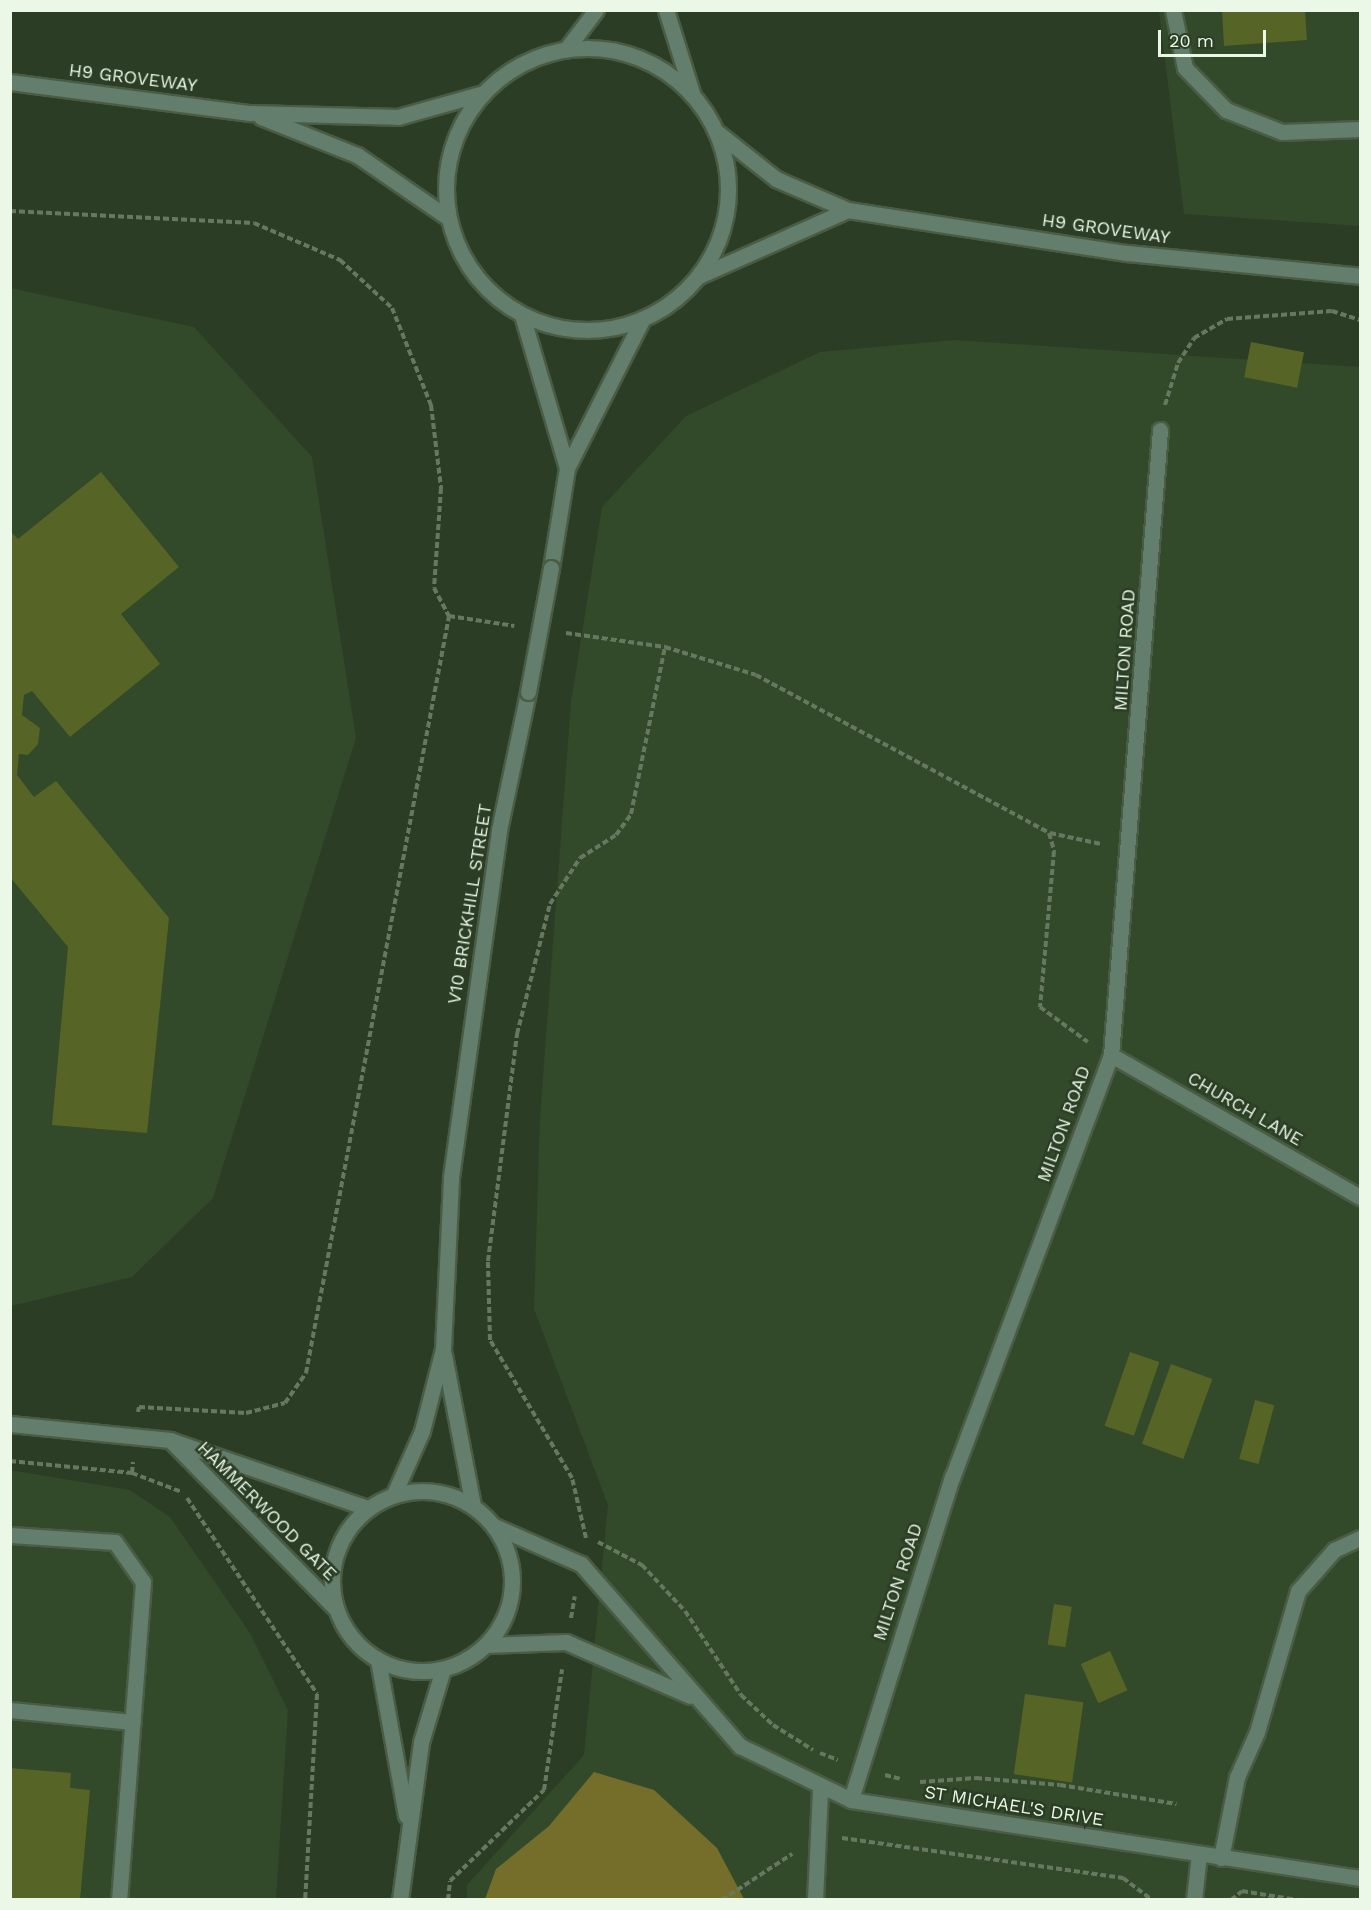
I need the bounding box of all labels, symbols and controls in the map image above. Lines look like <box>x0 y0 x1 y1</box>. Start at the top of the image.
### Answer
scale bar <box>1161 18 1269 56</box>
text: 20 m <box>1169 30 1214 51</box>
street label: H9 GROVEWAY <box>68 59 198 97</box>
street label: H9 GROVEWAY <box>1040 209 1172 249</box>
street label: MILTON ROAD <box>1110 588 1140 712</box>
street label: V10 BRICKHILL STREET <box>443 802 497 1006</box>
street label: MILTON ROAD <box>1033 1063 1095 1185</box>
street label: CHURCH LANE <box>1184 1067 1306 1151</box>
street label: HAMMERWOOD GATE <box>193 1437 341 1585</box>
street label: MILTON ROAD <box>869 1521 927 1643</box>
street label: ST MICHAEL'S DRIVE <box>923 1781 1105 1831</box>

